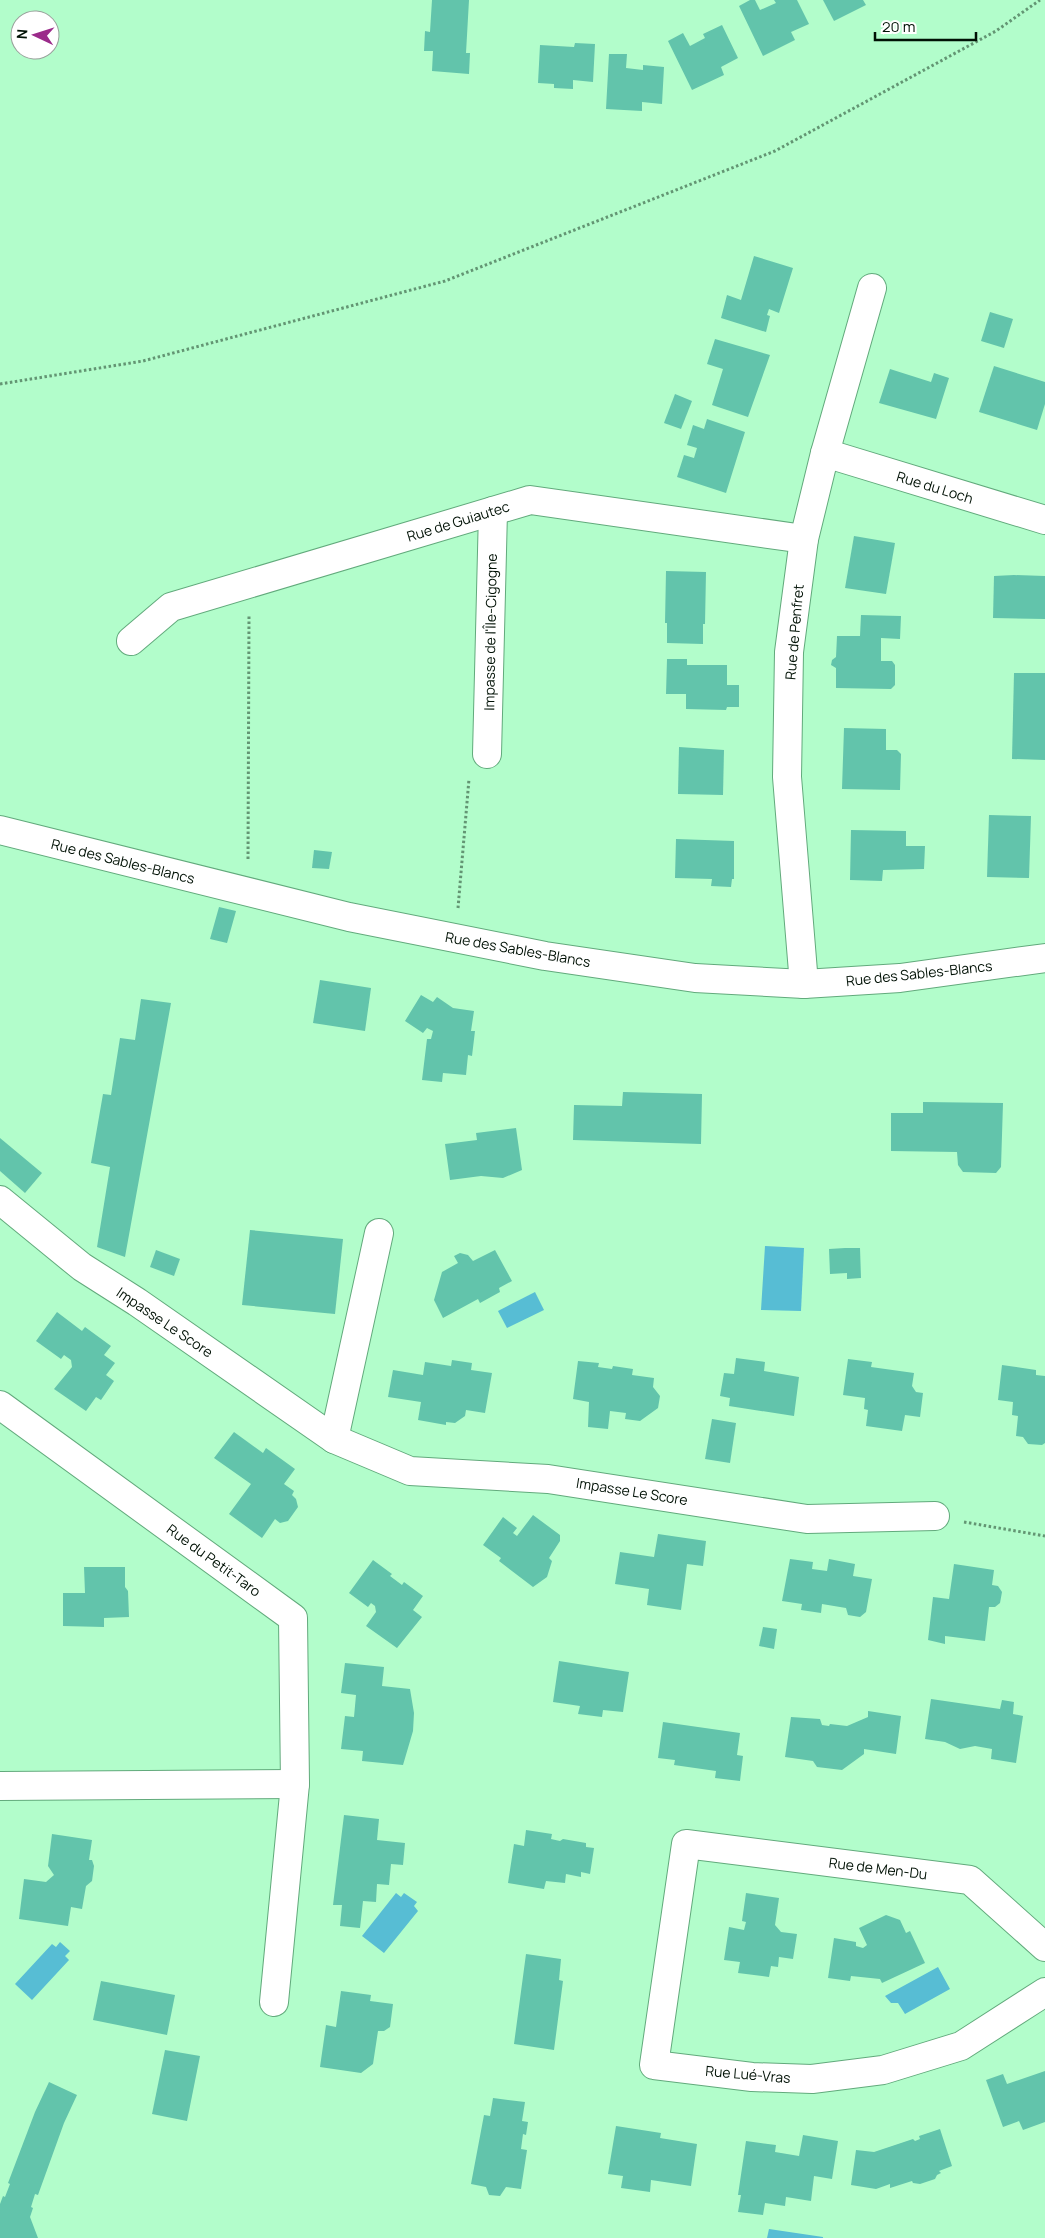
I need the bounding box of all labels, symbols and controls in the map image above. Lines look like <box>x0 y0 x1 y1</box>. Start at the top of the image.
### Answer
north arrow <box>10 10 60 60</box>
scale bar <box>875 10 976 42</box>
text: 20 m <box>882 16 915 37</box>
text: N <box>12 28 31 40</box>
street label: Rue du Loch <box>894 466 976 508</box>
street label: Rue de Guiautec <box>404 496 512 546</box>
street label: Impasse de l'Île-Cigogne <box>479 553 501 711</box>
street label: Rue de Penfret <box>780 583 808 681</box>
street label: Rue des Sables-Blancs <box>49 834 197 888</box>
street label: Rue des Sables-Blancs <box>444 927 592 971</box>
street label: Rue des Sables-Blancs <box>845 956 993 990</box>
street label: Impasse Le Score <box>113 1283 217 1361</box>
street label: Impasse Le Score <box>575 1473 689 1509</box>
street label: Rue du Petit-Taro <box>163 1519 265 1601</box>
street label: Rue de Men-Du <box>828 1853 928 1883</box>
street label: Rue Lué-Vras <box>705 2061 791 2087</box>

